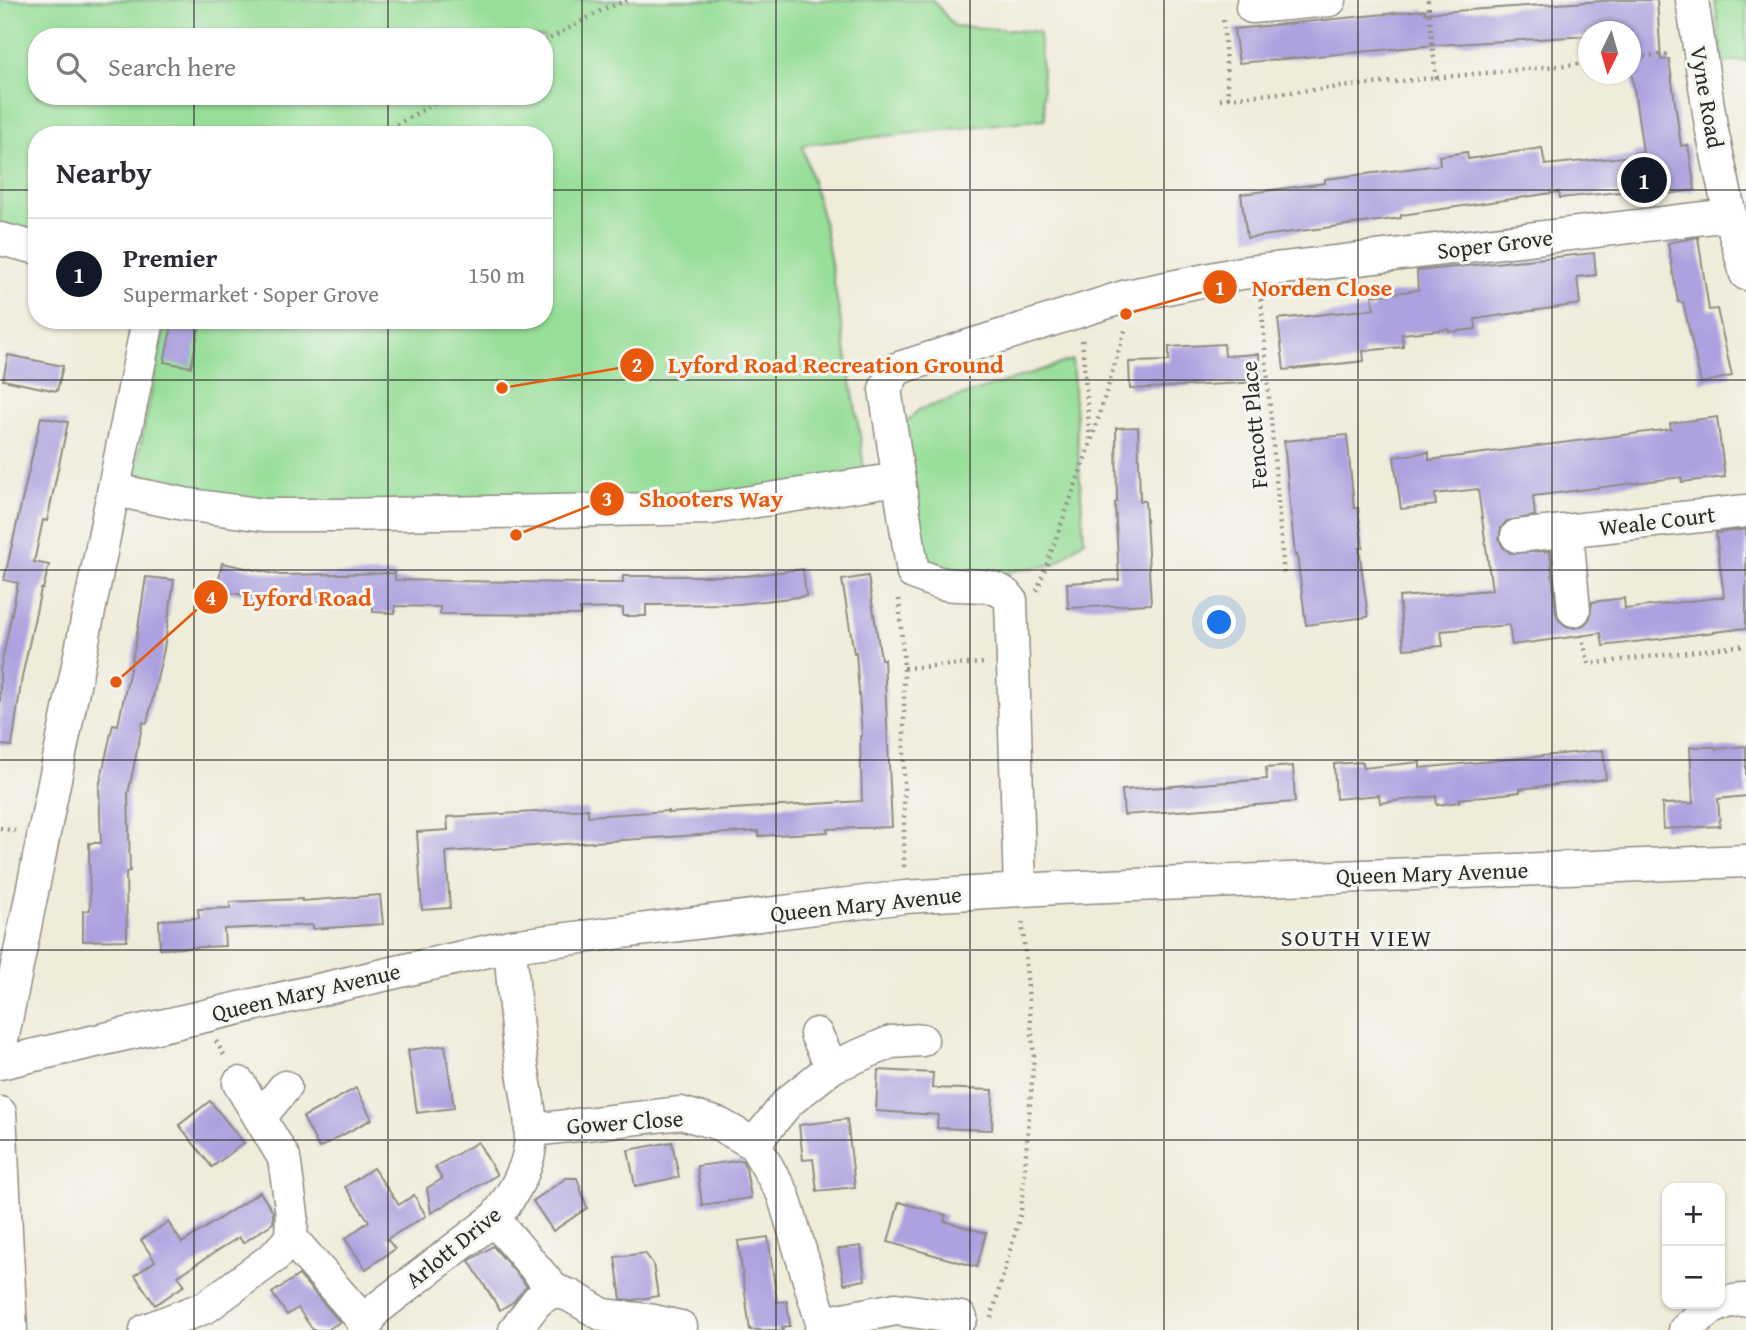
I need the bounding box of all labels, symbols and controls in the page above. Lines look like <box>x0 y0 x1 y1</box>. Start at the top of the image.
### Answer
north arrow <box>1578 21 1641 84</box>
search box <box>28 28 553 105</box>
street label: Vyne Road <box>1682 43 1733 151</box>
text: Search here <box>108 47 236 86</box>
icon: search <box>52 48 90 86</box>
text: Nearby <box>56 150 152 194</box>
pin: 1 <box>1621 154 1667 206</box>
street label: Soper Grove <box>1435 220 1555 267</box>
text: Premier <box>123 238 218 277</box>
text: 1 <box>73 258 85 291</box>
text: 150 m <box>468 258 525 291</box>
callout: Norden Close <box>1203 265 1406 310</box>
text: Norden Close <box>1252 270 1392 305</box>
text: 1 <box>1215 272 1225 303</box>
text: Supermarket · Soper Grove <box>123 277 379 310</box>
callout: Lyford Road Recreation Ground <box>620 342 1018 387</box>
text: Lyford Road Recreation Ground <box>668 347 1004 382</box>
text: 2 <box>632 349 642 380</box>
street label: Fencott Place <box>1231 360 1276 490</box>
callout: Shooters Way <box>590 476 797 521</box>
text: Shooters Way <box>639 481 784 516</box>
text: 3 <box>602 483 612 514</box>
street label: Weale Court <box>1597 497 1717 544</box>
callout: Lyford Road <box>193 575 386 620</box>
text: Lyford Road <box>242 580 372 615</box>
text: 4 <box>206 582 217 613</box>
your location <box>1202 605 1236 639</box>
street label: Queen Mary Avenue <box>1335 853 1529 892</box>
street label: Queen Mary Avenue <box>769 877 963 930</box>
district label: SOUTH VIEW <box>1281 920 1433 955</box>
street label: Queen Mary Avenue <box>208 954 403 1029</box>
street label: Gower Close <box>566 1101 684 1142</box>
map controls <box>1662 1183 1725 1309</box>
button: + <box>1662 1183 1725 1246</box>
street label: Arlott Drive <box>398 1198 508 1295</box>
button: − <box>1662 1246 1725 1309</box>

